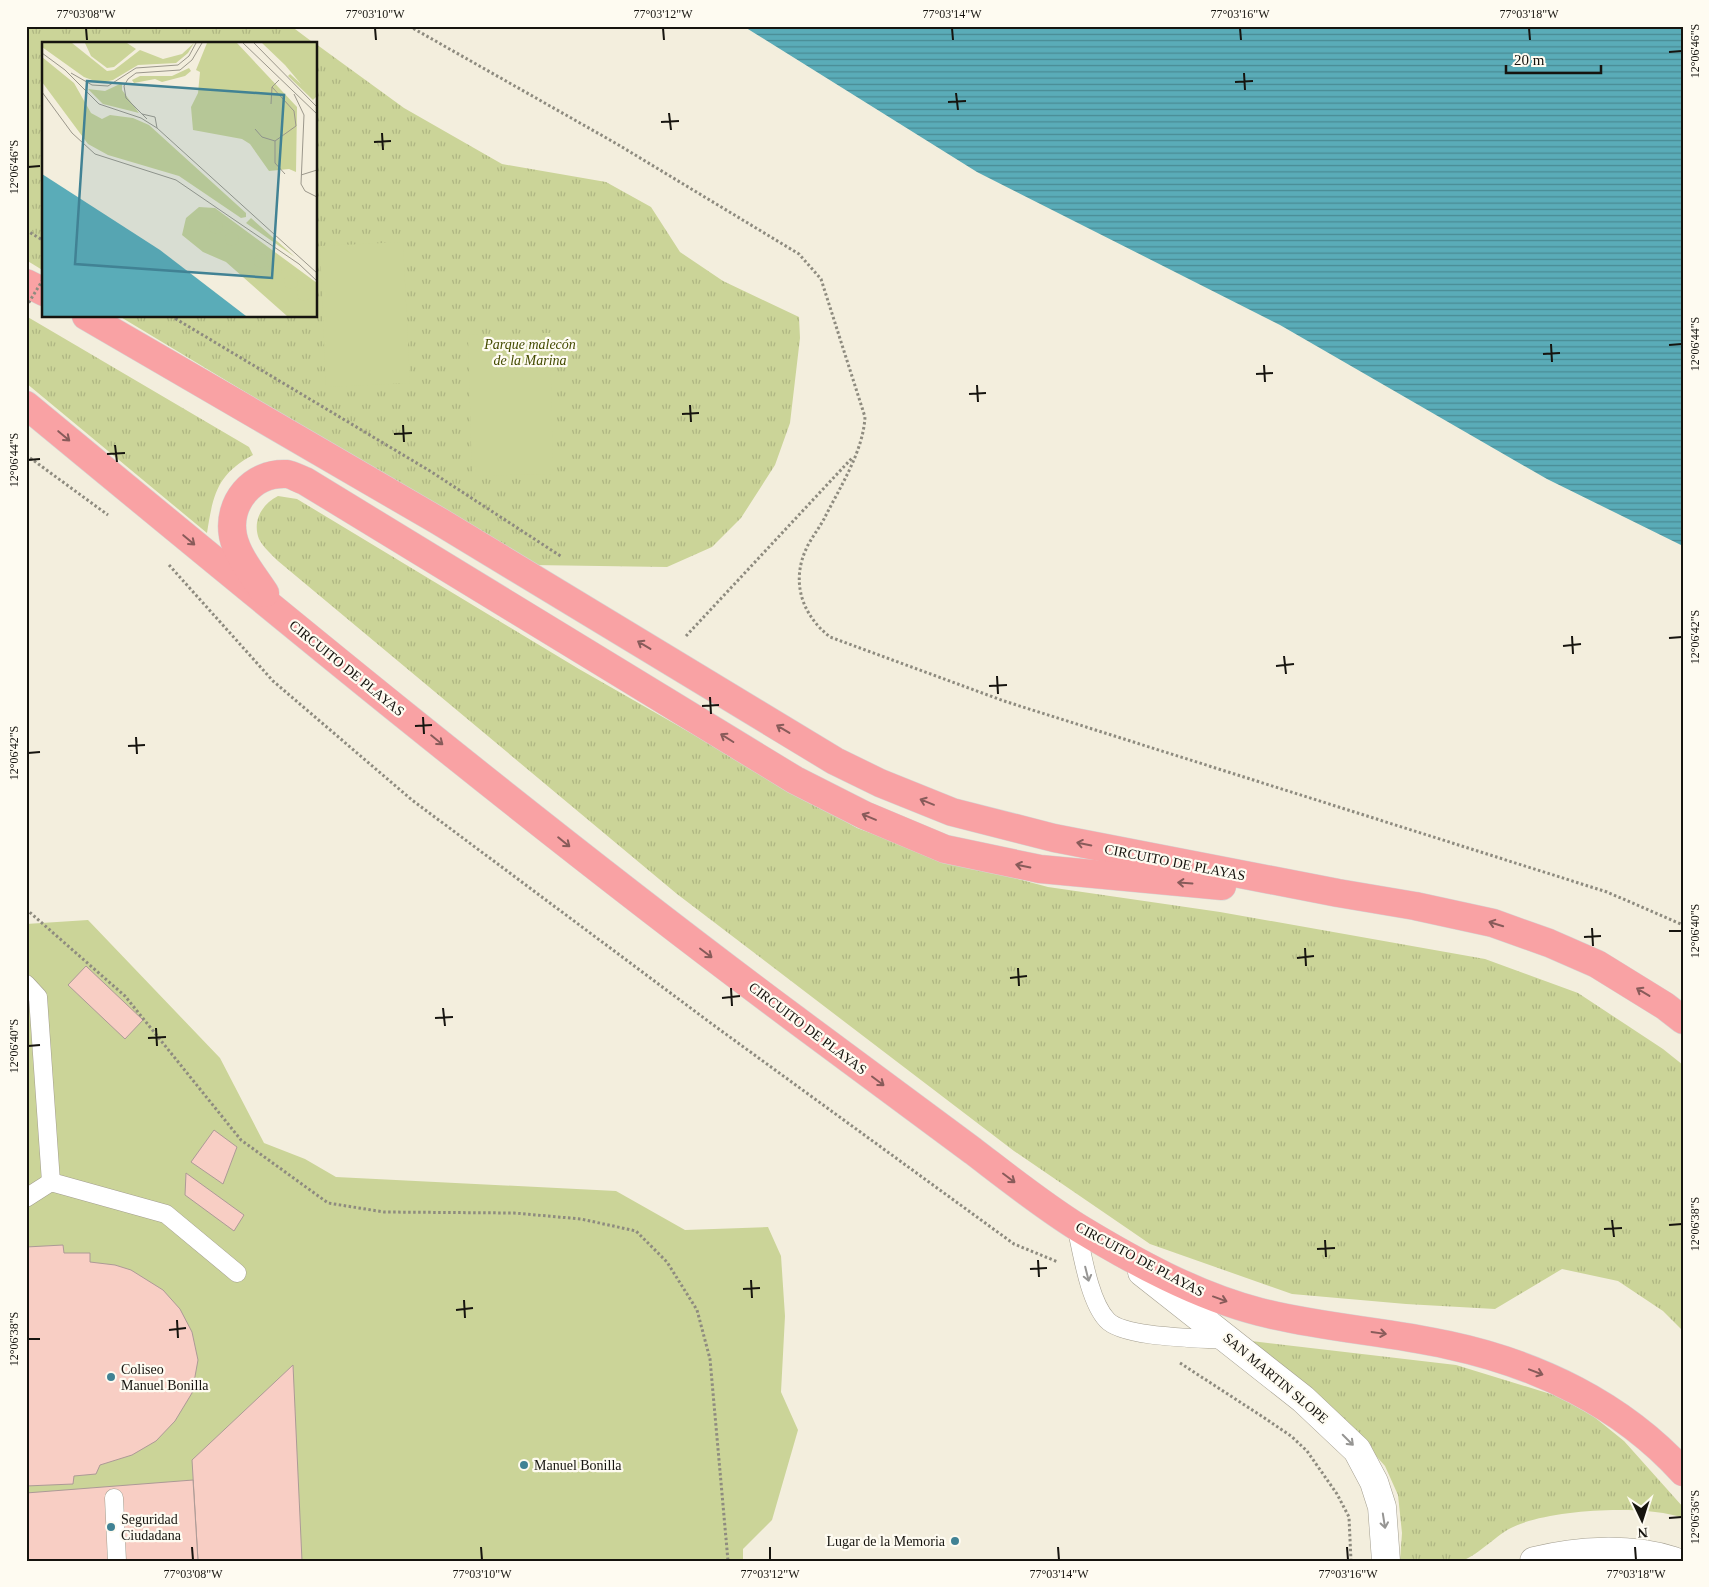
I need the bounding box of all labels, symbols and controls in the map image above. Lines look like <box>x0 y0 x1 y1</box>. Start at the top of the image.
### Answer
text: 77°03'08"W <box>56 7 116 21</box>
text: 77°03'10"W <box>345 7 405 21</box>
text: 77°03'12"W <box>633 7 693 21</box>
text: 77°03'14"W <box>922 7 982 21</box>
text: 77°03'16"W <box>1210 7 1270 21</box>
text: 77°03'18"W <box>1499 7 1559 21</box>
text: 12°06'46"S <box>1688 24 1702 78</box>
inset map <box>42 42 318 318</box>
scale bar <box>1506 42 1602 74</box>
text: 20 m <box>1514 52 1545 68</box>
text: 12°06'46"S <box>7 140 21 194</box>
text: 12°06'44"S <box>1688 317 1702 371</box>
park label: Parque malecón de la Marina <box>483 337 576 368</box>
one-way arrow <box>57 431 70 442</box>
text: 12°06'44"S <box>7 433 21 487</box>
one-way arrow <box>182 534 195 545</box>
text: 12°06'42"S <box>1688 610 1702 664</box>
street label: CIRCUITO DE PLAYAS <box>286 618 407 719</box>
one-way arrow <box>637 640 651 650</box>
one-way arrow <box>776 724 790 734</box>
text: 12°06'42"S <box>7 726 21 780</box>
one-way arrow <box>721 733 735 743</box>
one-way arrow <box>430 735 443 746</box>
one-way arrow <box>920 797 935 807</box>
one-way arrow <box>862 812 877 822</box>
one-way arrow <box>557 836 570 847</box>
one-way arrow <box>1077 838 1093 848</box>
street label: CIRCUITO DE PLAYAS <box>1103 841 1247 884</box>
one-way arrow <box>1016 861 1032 870</box>
one-way arrow <box>1177 879 1193 888</box>
text: 12°06'40"S <box>1688 904 1702 958</box>
one-way arrow <box>1488 919 1504 929</box>
one-way arrow <box>699 947 712 958</box>
street label: CIRCUITO DE PLAYAS <box>746 979 869 1077</box>
one-way arrow <box>1636 987 1650 997</box>
text: 12°06'40"S <box>7 1019 21 1073</box>
one-way arrow <box>871 1076 885 1086</box>
one-way arrow <box>1002 1173 1016 1183</box>
text: 12°06'38"S <box>1688 1197 1702 1251</box>
street label: CIRCUITO DE PLAYAS <box>1073 1219 1206 1300</box>
one-way arrow <box>1083 1265 1092 1281</box>
one-way arrow <box>1212 1295 1227 1304</box>
text: 12°06'38"S <box>7 1312 21 1366</box>
one-way arrow <box>1370 1328 1386 1338</box>
street label: SAN MARTIN SLOPE <box>1220 1330 1331 1427</box>
place label: Coliseo Manuel Bonilla <box>121 1362 209 1393</box>
one-way arrow <box>1528 1368 1543 1377</box>
marker: Coliseo Manuel Bonilla <box>105 1371 117 1383</box>
one-way arrow <box>1341 1434 1354 1446</box>
place label: Manuel Bonilla <box>534 1458 622 1473</box>
marker: Manuel Bonilla <box>518 1459 530 1471</box>
text: 12°06'36"S <box>1688 1490 1702 1544</box>
north arrow <box>1616 1494 1666 1544</box>
place label: Seguridad Ciudadana <box>121 1512 182 1543</box>
one-way arrow <box>1379 1512 1389 1528</box>
marker: Seguridad Ciudadana <box>105 1521 117 1533</box>
text: N <box>1637 1525 1648 1540</box>
place label: Lugar de la Memoria <box>826 1534 946 1549</box>
marker: Lugar de la Memoria <box>949 1535 961 1547</box>
text: 77°03'08"W <box>163 1567 223 1581</box>
text: 77°03'10"W <box>452 1567 512 1581</box>
text: 77°03'12"W <box>740 1567 800 1581</box>
text: 77°03'14"W <box>1029 1567 1089 1581</box>
text: 77°03'16"W <box>1318 1567 1378 1581</box>
text: 77°03'18"W <box>1606 1567 1666 1581</box>

